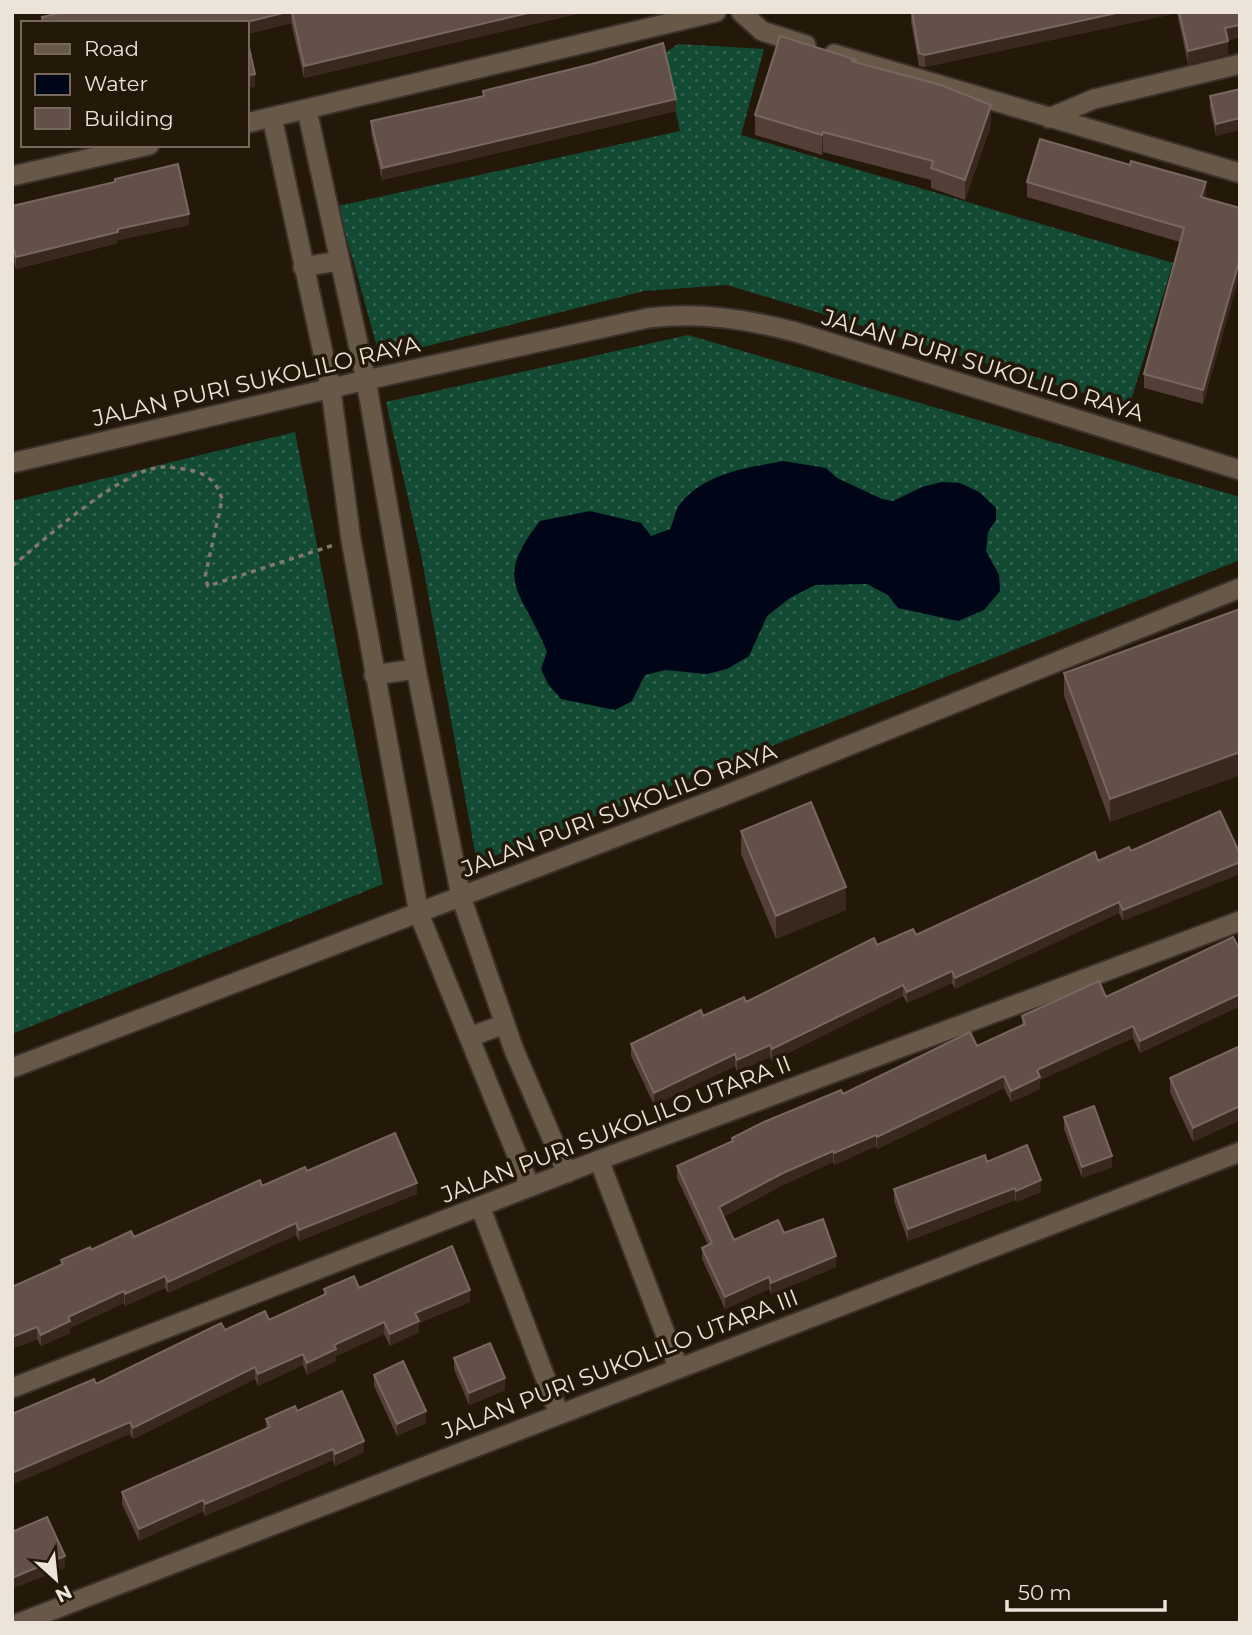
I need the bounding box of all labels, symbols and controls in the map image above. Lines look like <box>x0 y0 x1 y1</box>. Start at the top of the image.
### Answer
legend <box>21 21 248 147</box>
text: Road <box>84 36 139 61</box>
text: Water <box>84 71 148 96</box>
text: Building <box>84 106 174 131</box>
street label: JALAN PURI SUKOLILO RAYA <box>818 302 1148 427</box>
street label: JALAN PURI SUKOLILO RAYA <box>89 330 423 433</box>
street label: JALAN PURI SUKOLILO RAYA <box>457 737 781 883</box>
street label: JALAN PURI SUKOLILO UTARA II <box>436 1049 795 1209</box>
street label: JALAN PURI SUKOLILO UTARA III <box>437 1283 802 1445</box>
north arrow <box>21 1544 91 1614</box>
scale bar <box>1007 1568 1164 1612</box>
text: N <box>51 1580 76 1607</box>
text: 50 m <box>1018 1580 1072 1605</box>

